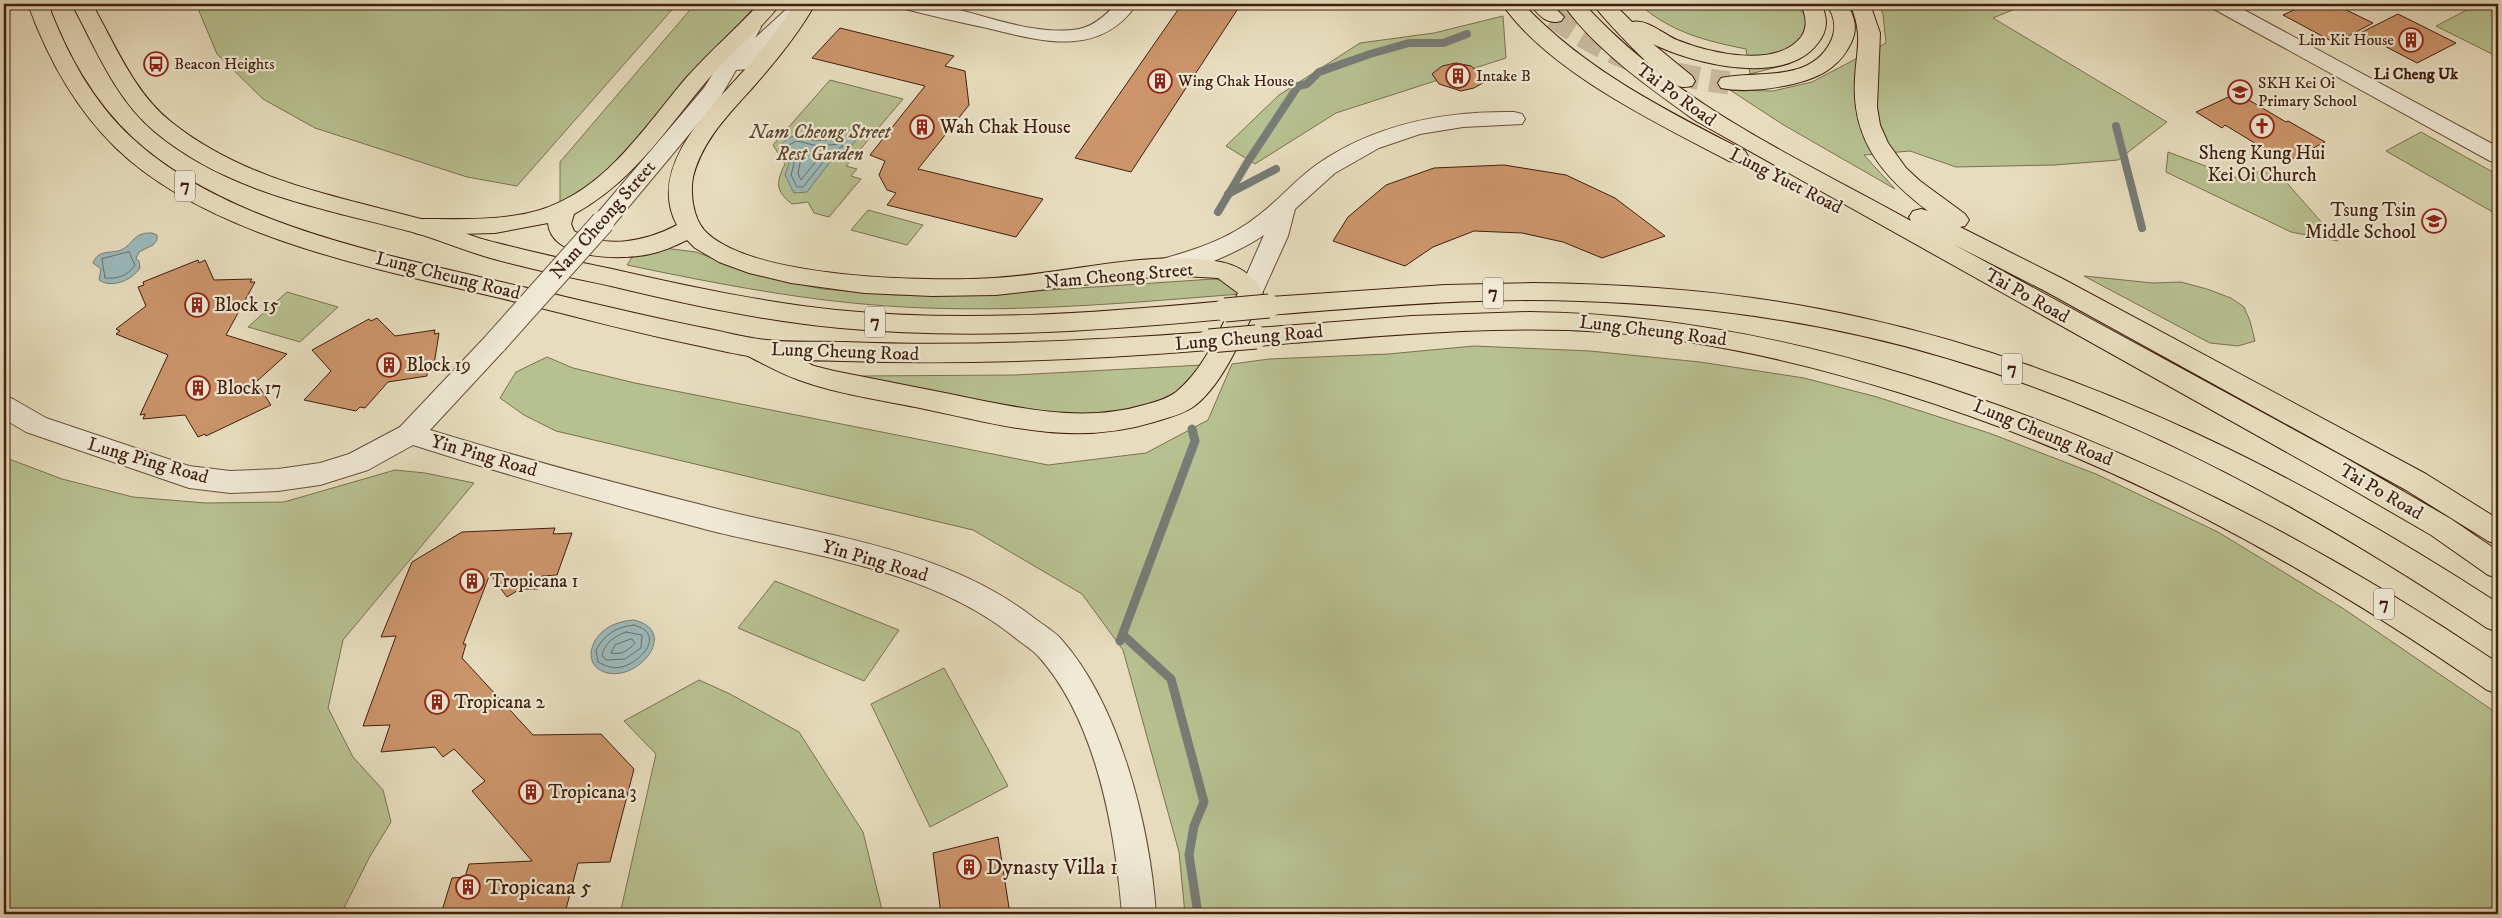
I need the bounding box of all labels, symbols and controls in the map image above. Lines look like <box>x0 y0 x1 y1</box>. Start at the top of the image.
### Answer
building icon: Lim Kit House <box>2398 27 2424 53</box>
place label: Lim Kit House <box>2298 30 2394 50</box>
bus stop icon: Beacon Heights <box>143 51 169 77</box>
place label: Beacon Heights <box>174 54 275 74</box>
street label: Tai Po Road <box>1632 58 1721 132</box>
building icon: Intake B <box>1445 63 1471 89</box>
district label: Li Cheng Uk <box>2374 64 2459 84</box>
place label: Intake B <box>1476 66 1531 86</box>
building icon: Wing Chak House <box>1147 68 1173 94</box>
place label: Wing Chak House <box>1177 71 1295 91</box>
place label: SKH Kei Oi Primary School <box>2258 73 2357 111</box>
school or university icon: SKH Kei Oi Primary School <box>2227 79 2253 105</box>
church icon: Sheng Kung Hui Kei Oi Church <box>2249 113 2275 139</box>
building icon: Wah Chak House <box>909 114 935 140</box>
place label: Wah Chak House <box>939 116 1071 139</box>
park label: Nam Cheong Street Rest Garden <box>749 121 892 166</box>
place label: Sheng Kung Hui Kei Oi Church <box>2199 142 2325 187</box>
street label: Lung Yuet Road <box>1726 143 1847 220</box>
street label: Nam Cheong Street <box>545 156 661 284</box>
road number: 7 <box>175 170 195 202</box>
place label: Tsung Tsin Middle School <box>2305 199 2416 244</box>
school or university icon: Tsung Tsin Middle School <box>2421 208 2447 234</box>
street label: Lung Cheung Road <box>373 247 523 305</box>
street label: Nam Cheong Street <box>1044 258 1194 294</box>
street label: Tai Po Road <box>1981 263 2074 329</box>
road number: 7 <box>1483 278 1503 308</box>
building icon: Block 15 <box>184 292 210 318</box>
place label: Block 15 <box>214 294 279 317</box>
road number: 7 <box>865 306 885 338</box>
street label: Lung Cheung Road <box>1578 311 1729 352</box>
street label: Lung Cheung Road <box>1174 320 1324 356</box>
street label: Lung Cheung Road <box>770 338 920 366</box>
building icon: Block 19 <box>376 352 402 378</box>
place label: Block 19 <box>406 354 471 377</box>
road number: 7 <box>2002 354 2022 384</box>
building icon: Block 17 <box>185 375 211 401</box>
place label: Block 17 <box>216 377 281 400</box>
street label: Lung Cheung Road <box>1970 395 2117 472</box>
street label: Yin Ping Road <box>428 430 540 482</box>
street label: Lung Ping Road <box>85 433 212 489</box>
street label: Tai Po Road <box>2335 459 2427 525</box>
street label: Yin Ping Road <box>819 535 931 587</box>
building icon: Tropicana 1 <box>459 568 485 594</box>
place label: Tropicana 1 <box>490 570 579 593</box>
road number: 7 <box>2374 588 2394 620</box>
building icon: Tropicana 2 <box>424 689 450 715</box>
place label: Tropicana 2 <box>454 691 546 714</box>
building icon: Tropicana 3 <box>518 779 544 805</box>
place label: Tropicana 3 <box>548 781 637 804</box>
building icon: Dynasty Villa 1 <box>956 854 982 880</box>
place label: Dynasty Villa 1 <box>986 854 1118 881</box>
building icon: Tropicana 5 <box>455 874 481 900</box>
place label: Tropicana 5 <box>486 874 591 901</box>

